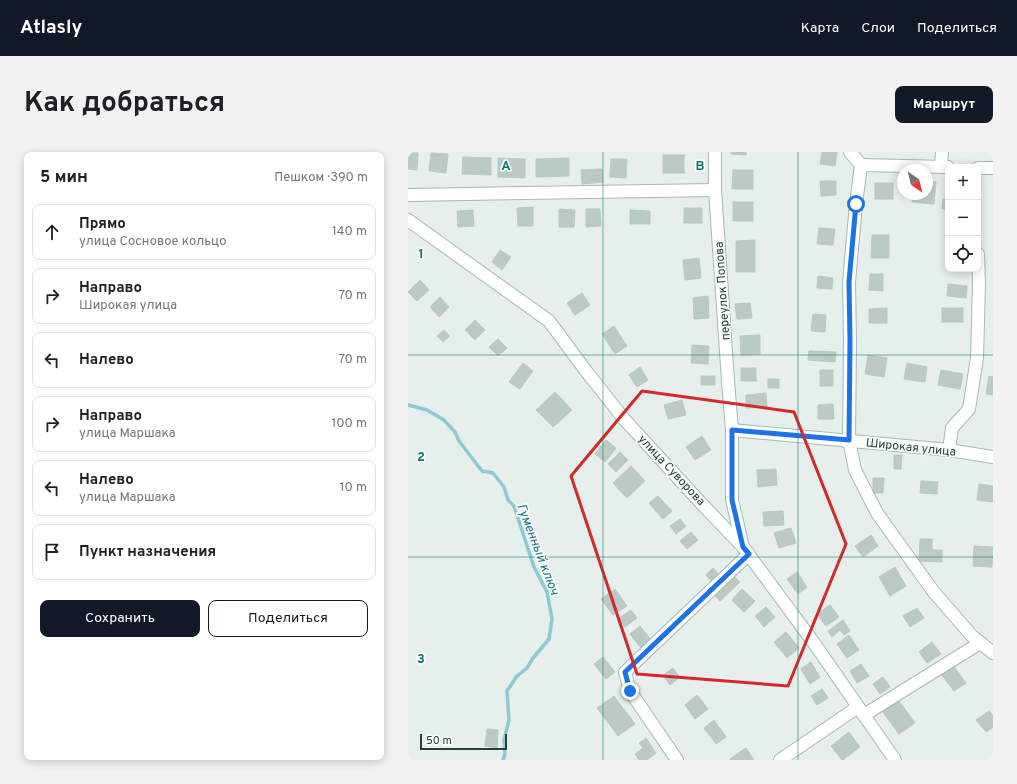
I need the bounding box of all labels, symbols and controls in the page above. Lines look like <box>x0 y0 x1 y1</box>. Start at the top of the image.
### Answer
text: Atlasly <box>20 16 82 40</box>
text: Карта <box>801 20 839 37</box>
text: Слои <box>861 20 895 37</box>
text: Поделиться <box>917 20 997 37</box>
text: Как добраться <box>24 86 225 122</box>
button: Маршрут <box>895 86 993 123</box>
text: A <box>501 159 511 175</box>
text: B <box>696 159 705 175</box>
north arrow <box>897 164 933 200</box>
map controls <box>945 164 981 272</box>
button: + <box>945 164 981 200</box>
text: 5 мин <box>40 167 88 189</box>
text: Пешком · 390 m <box>274 170 368 186</box>
route start <box>847 195 865 213</box>
button: − <box>945 200 981 236</box>
text: Прямо <box>79 215 126 234</box>
icon: ahead <box>41 221 63 243</box>
text: 140 m <box>332 224 367 240</box>
text: улица Сосновое кольцо <box>79 234 226 250</box>
button: locate <box>945 236 981 272</box>
street label: переулок Попова <box>712 241 734 341</box>
text: 1 <box>418 247 424 263</box>
text: Направо <box>79 279 142 298</box>
icon: right <box>41 285 63 307</box>
text: 70 m <box>338 288 367 304</box>
text: Широкая улица <box>79 298 177 314</box>
icon: left <box>41 349 63 371</box>
text: Налево <box>79 351 134 370</box>
text: 70 m <box>338 352 367 368</box>
text: Направо <box>79 407 142 426</box>
icon: right <box>41 413 63 435</box>
text: 100 m <box>331 416 367 432</box>
text: улица Маршака <box>79 426 176 442</box>
street label: улица Суворова <box>634 432 708 510</box>
street label: Широкая улица <box>865 435 957 461</box>
text: 2 <box>417 450 425 466</box>
text: Налево <box>79 471 134 490</box>
icon: left <box>41 477 63 499</box>
text: 10 m <box>340 480 367 496</box>
text: улица Маршака <box>79 490 176 506</box>
water label: Гуменный ключ <box>512 502 562 599</box>
icon: arrive <box>41 541 63 563</box>
text: Пункт назначения <box>79 543 216 562</box>
button: Сохранить <box>40 600 200 637</box>
button: Поделиться <box>208 600 368 637</box>
text: 3 <box>417 652 425 668</box>
route end <box>621 682 639 700</box>
scale bar <box>420 732 507 751</box>
text: 50 m <box>426 734 452 748</box>

